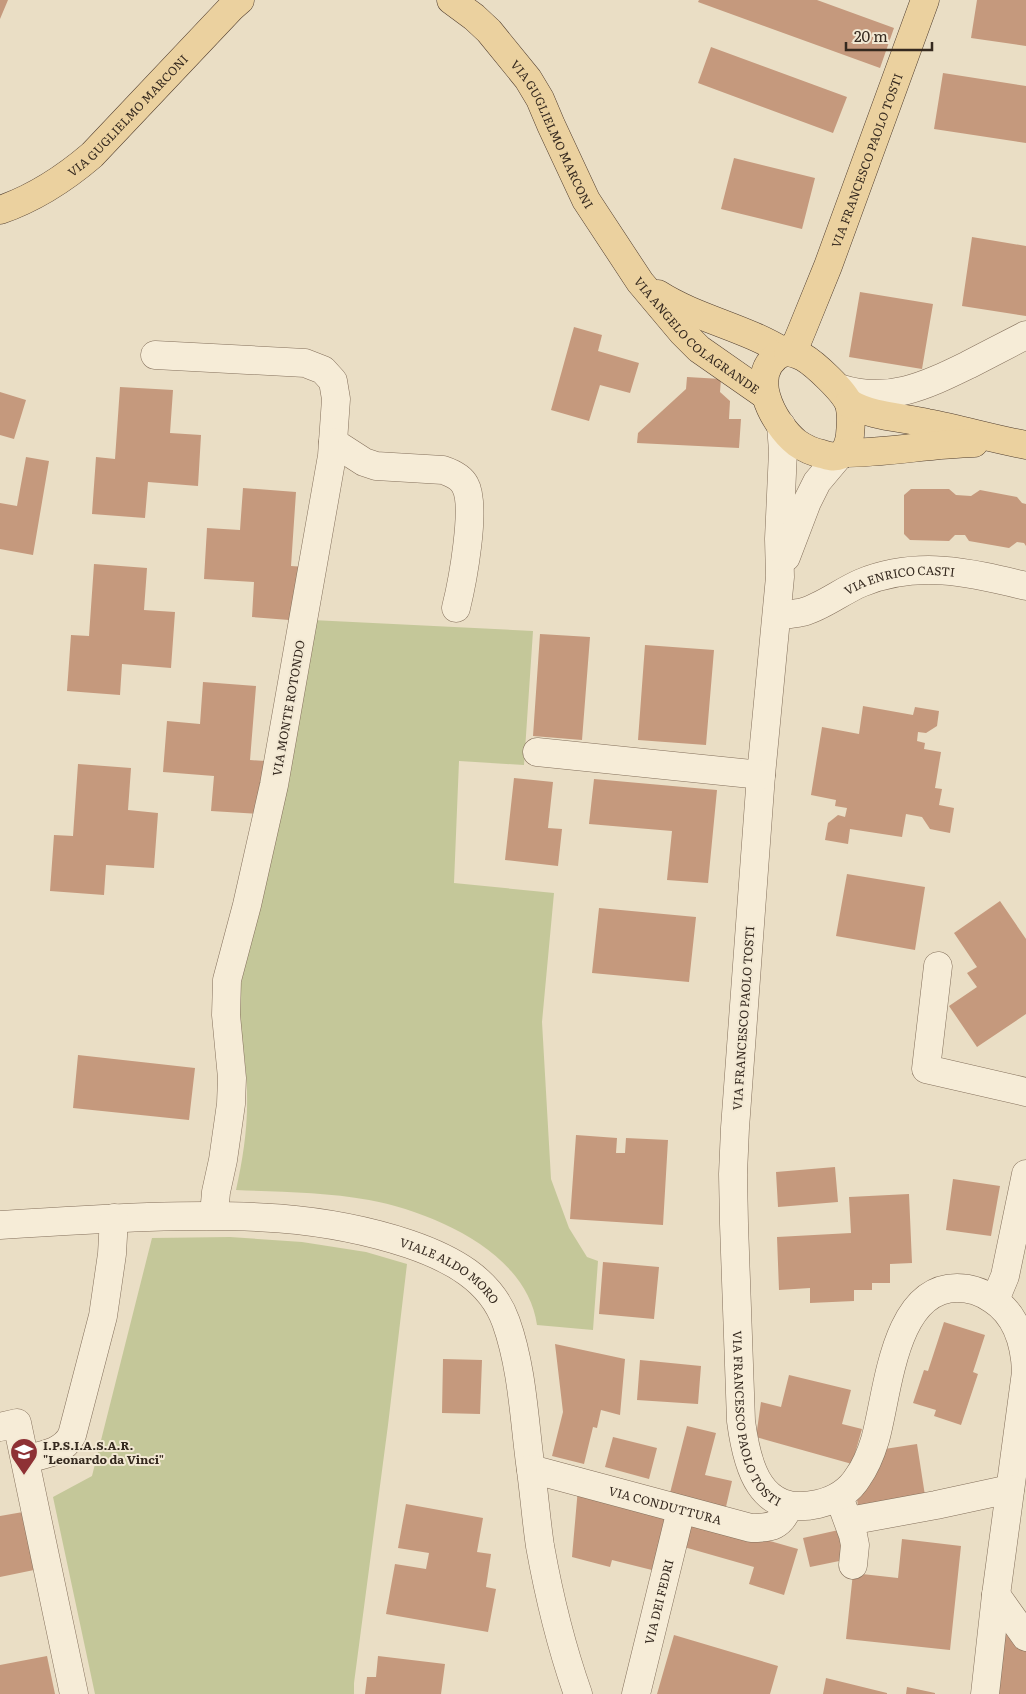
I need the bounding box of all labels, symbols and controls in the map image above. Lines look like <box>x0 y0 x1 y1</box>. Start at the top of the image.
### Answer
scale bar <box>846 20 932 52</box>
text: 20 m <box>854 24 888 47</box>
street label: VIA GUGLIELMO MARCONI <box>64 50 192 181</box>
street label: VIA GUGLIELMO MARCONI <box>507 56 598 212</box>
street label: VIA FRANCESCO PAOLO TOSTI <box>826 70 907 250</box>
street label: VIA ANGELO COLAGRANDE <box>630 273 764 398</box>
street label: VIA ENRICO CASTI <box>840 561 956 599</box>
street label: VIA MONTE ROTONDO <box>267 638 309 778</box>
street label: VIA FRANCESCO PAOLO TOSTI <box>728 925 758 1111</box>
street label: VIALE ALDO MORO <box>398 1233 504 1307</box>
street label: VIA FRANCESCO PAOLO TOSTI <box>729 1330 784 1510</box>
place label: I.P.S.I.A.S.A.R. "Leonardo da Vinci" <box>43 1436 164 1468</box>
school or university icon: I.P.S.I.A.S.A.R. "Leonardo da Vinci" <box>9 1437 39 1476</box>
street label: VIA CONDUTTURA <box>607 1481 724 1529</box>
street label: VIA DEI FEDRI <box>639 1557 678 1646</box>

